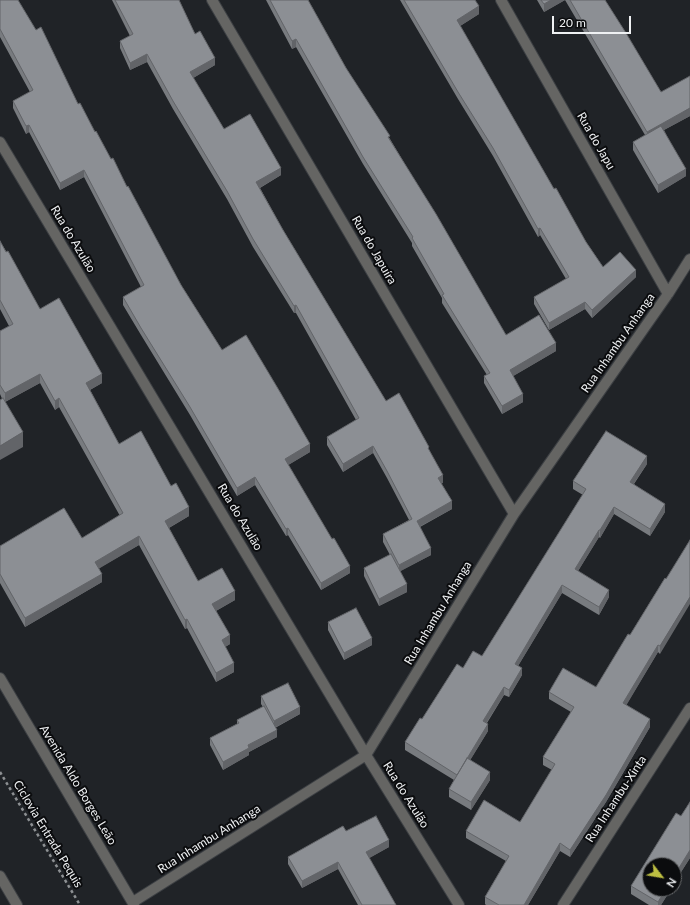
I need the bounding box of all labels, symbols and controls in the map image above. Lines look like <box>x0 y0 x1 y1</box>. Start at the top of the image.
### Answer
scale bar <box>554 8 633 34</box>
text: 20 m <box>559 15 586 30</box>
street label: Rua do Japu <box>574 110 618 172</box>
street label: Rua do Azulão <box>47 203 99 275</box>
street label: Rua do Japuíra <box>349 213 399 287</box>
street label: Rua Inhambu Anhanga <box>578 290 658 396</box>
street label: Rua do Azulão <box>214 481 266 553</box>
street label: Rua Inhambu Anhanga <box>401 559 475 667</box>
street label: Avenida Aldo Borges Leão <box>37 723 119 847</box>
street label: Rua Inhambu-Xinta <box>583 753 649 845</box>
street label: Rua do Azulão <box>380 759 432 831</box>
street label: Ciclovia Entrada Pequis <box>10 778 86 890</box>
street label: Rua Inhambu Anhanga <box>155 802 263 876</box>
north arrow <box>642 857 682 897</box>
text: N <box>664 876 680 890</box>

